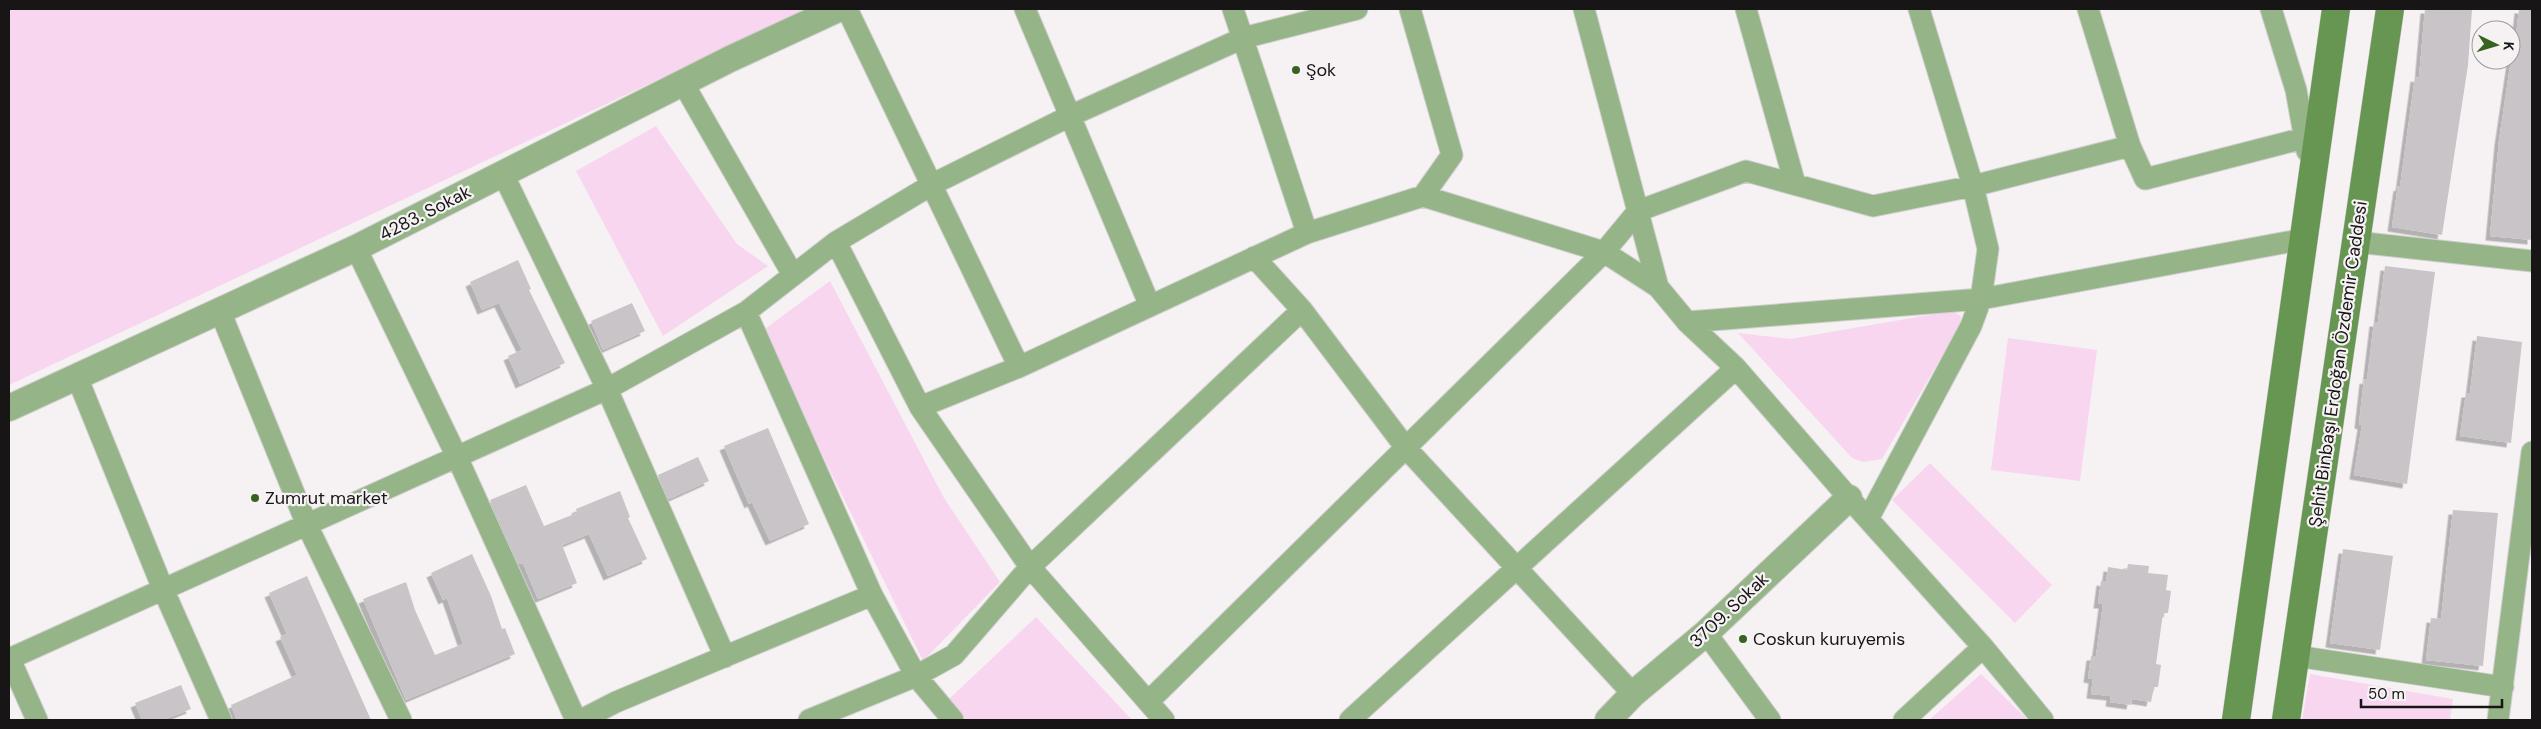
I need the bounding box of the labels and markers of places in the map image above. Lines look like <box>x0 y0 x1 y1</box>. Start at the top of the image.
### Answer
place label: Şok <box>1306 58 1336 82</box>
marker: Şok <box>1290 64 1302 76</box>
place label: Zumrut market <box>265 486 388 510</box>
marker: Zumrut market <box>249 492 261 504</box>
place label: Coskun kuruyemis <box>1753 627 1905 651</box>
marker: Coskun kuruyemis <box>1737 633 1749 645</box>

